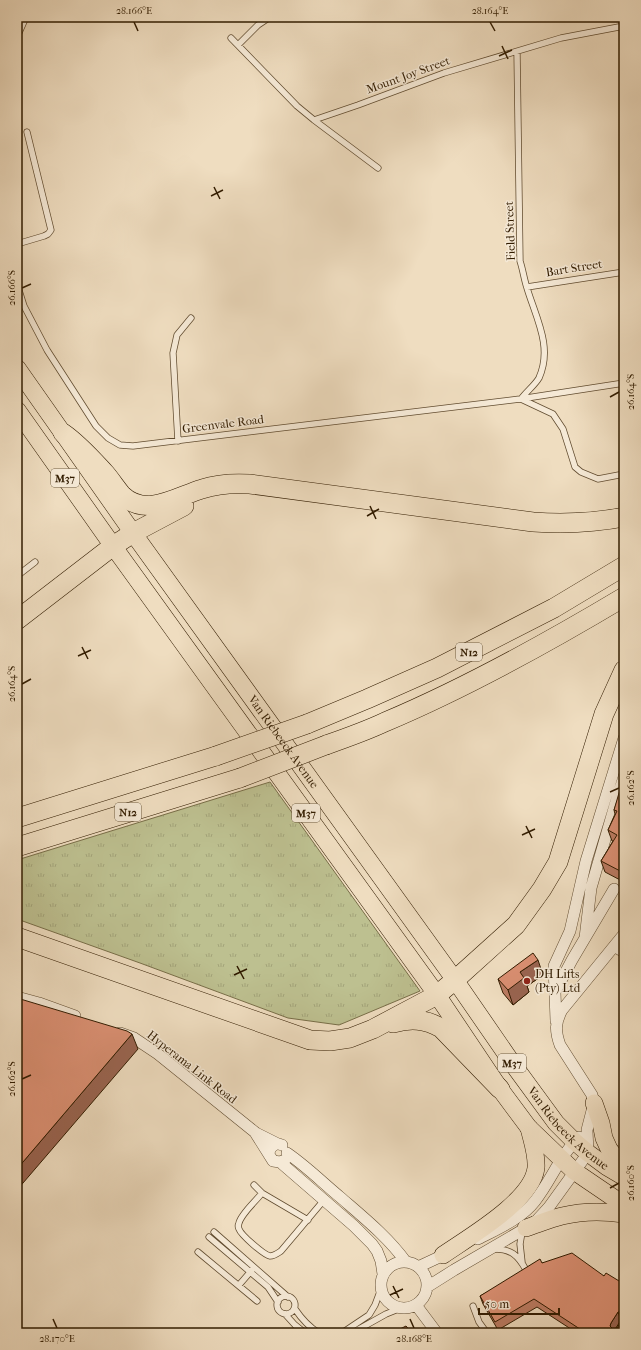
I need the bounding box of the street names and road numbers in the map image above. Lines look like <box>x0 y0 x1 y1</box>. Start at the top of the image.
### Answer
street label: Mount Joy Street <box>364 53 452 97</box>
street label: Field Street <box>502 200 518 261</box>
street label: Bart Street <box>545 257 604 279</box>
street label: Greenvale Road <box>181 412 265 436</box>
road number: M37 <box>51 469 79 487</box>
road number: N12 <box>456 643 482 661</box>
street label: Van Riebeeck Avenue <box>245 692 322 791</box>
road number: N12 <box>115 803 141 821</box>
road number: M37 <box>292 804 320 822</box>
street label: Hyperama Link Road <box>144 1028 240 1107</box>
road number: M37 <box>498 1054 526 1072</box>
street label: Van Riebeeck Avenue <box>524 1083 612 1173</box>

